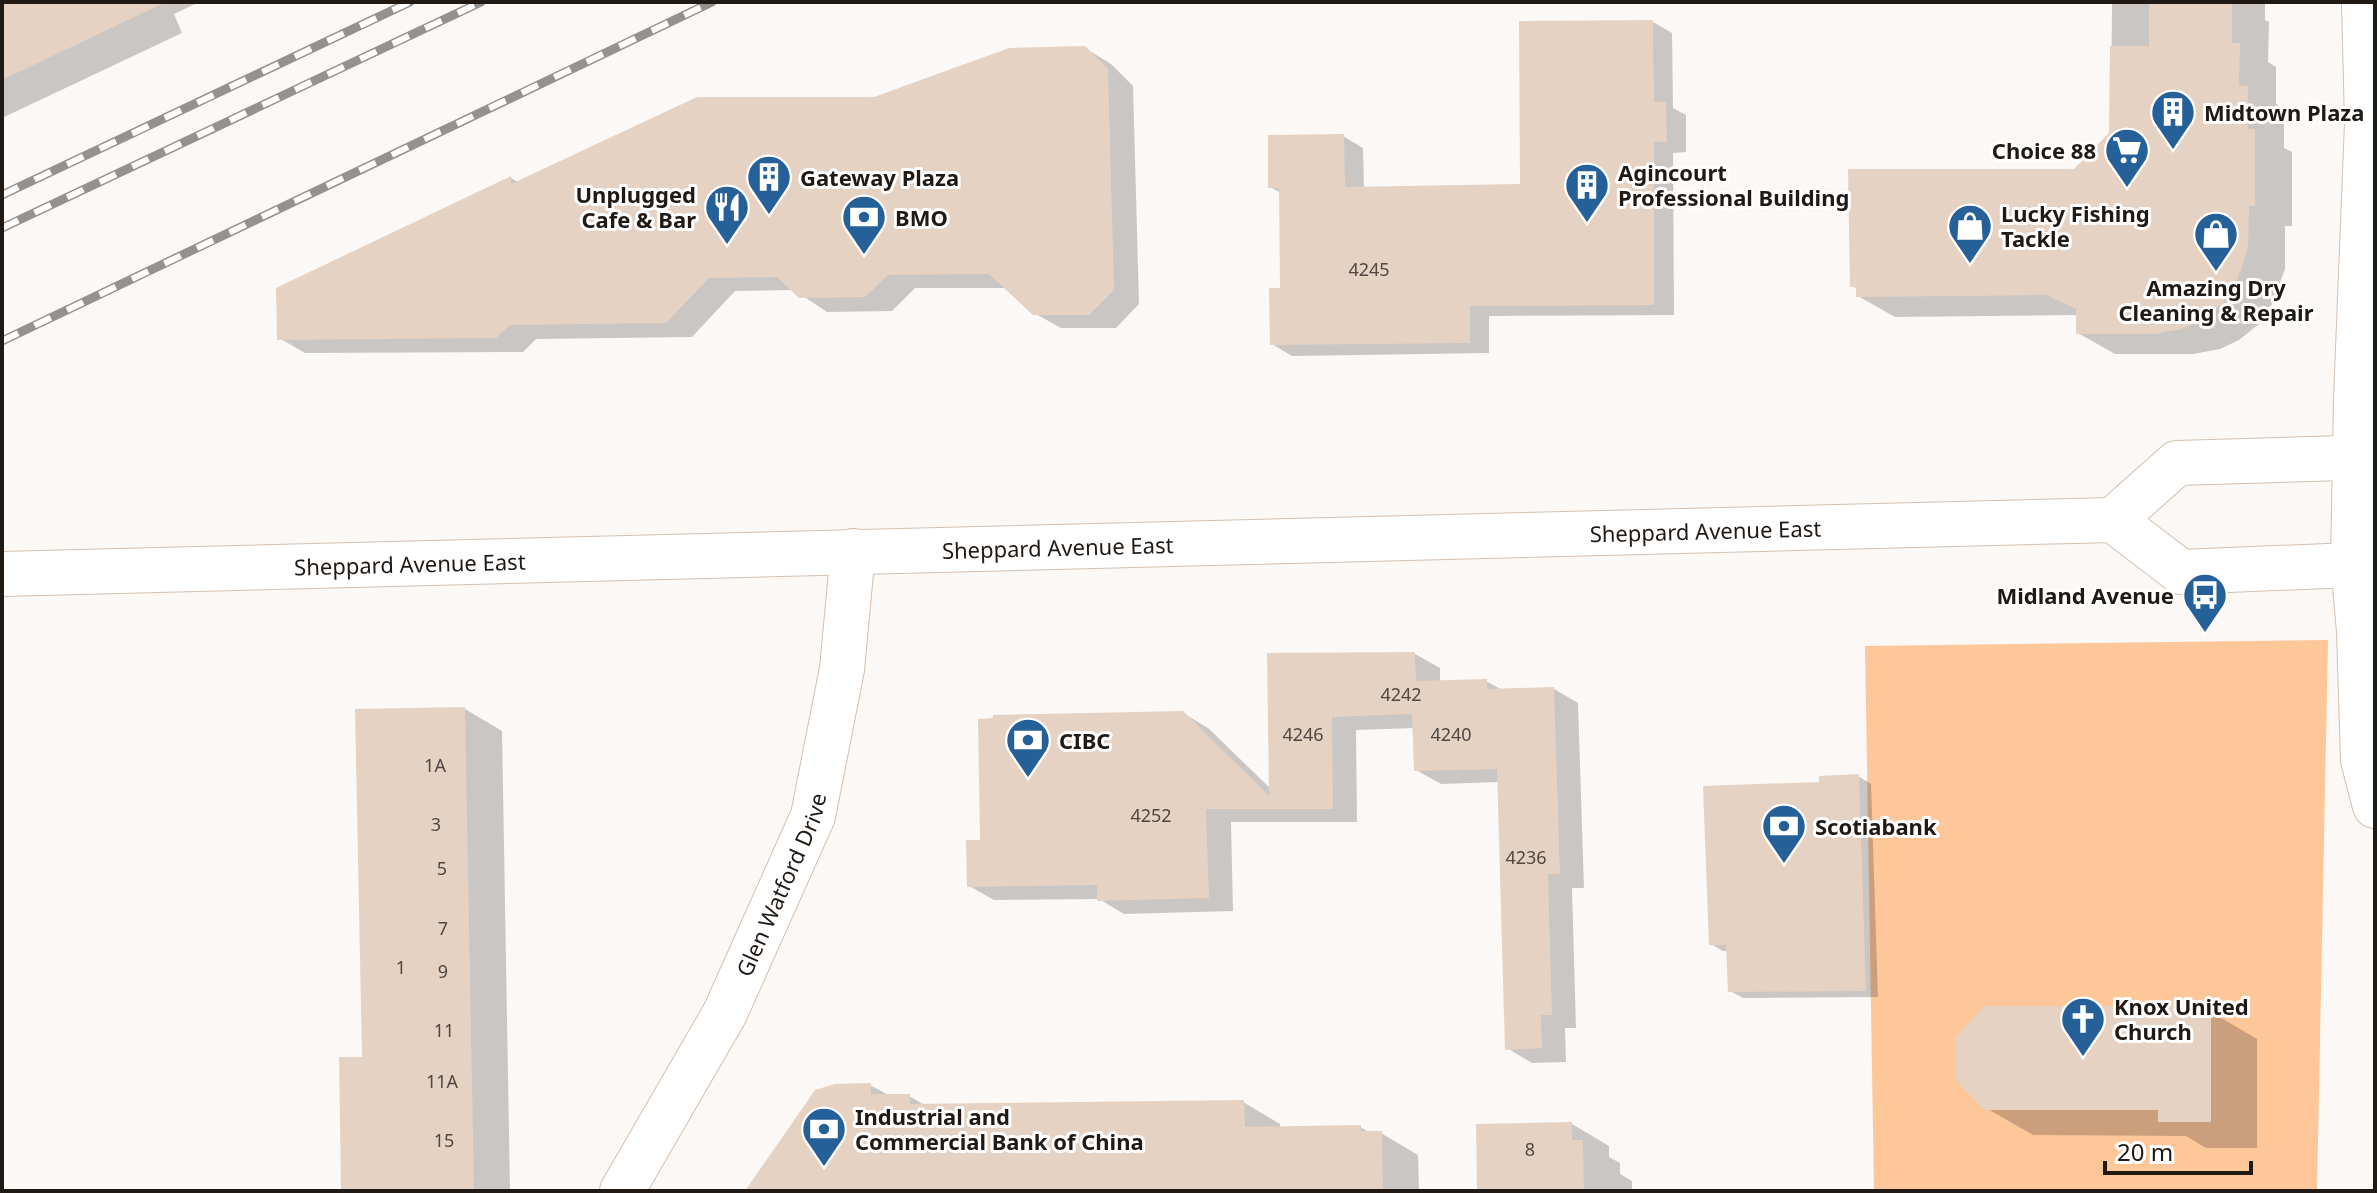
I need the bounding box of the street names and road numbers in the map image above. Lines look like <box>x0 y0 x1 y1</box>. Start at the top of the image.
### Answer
street label: Sheppard Avenue East <box>1589 512 1822 548</box>
street label: Sheppard Avenue East <box>942 529 1174 565</box>
street label: Sheppard Avenue East <box>294 546 526 582</box>
street label: Glen Watford Drive <box>728 790 832 981</box>

